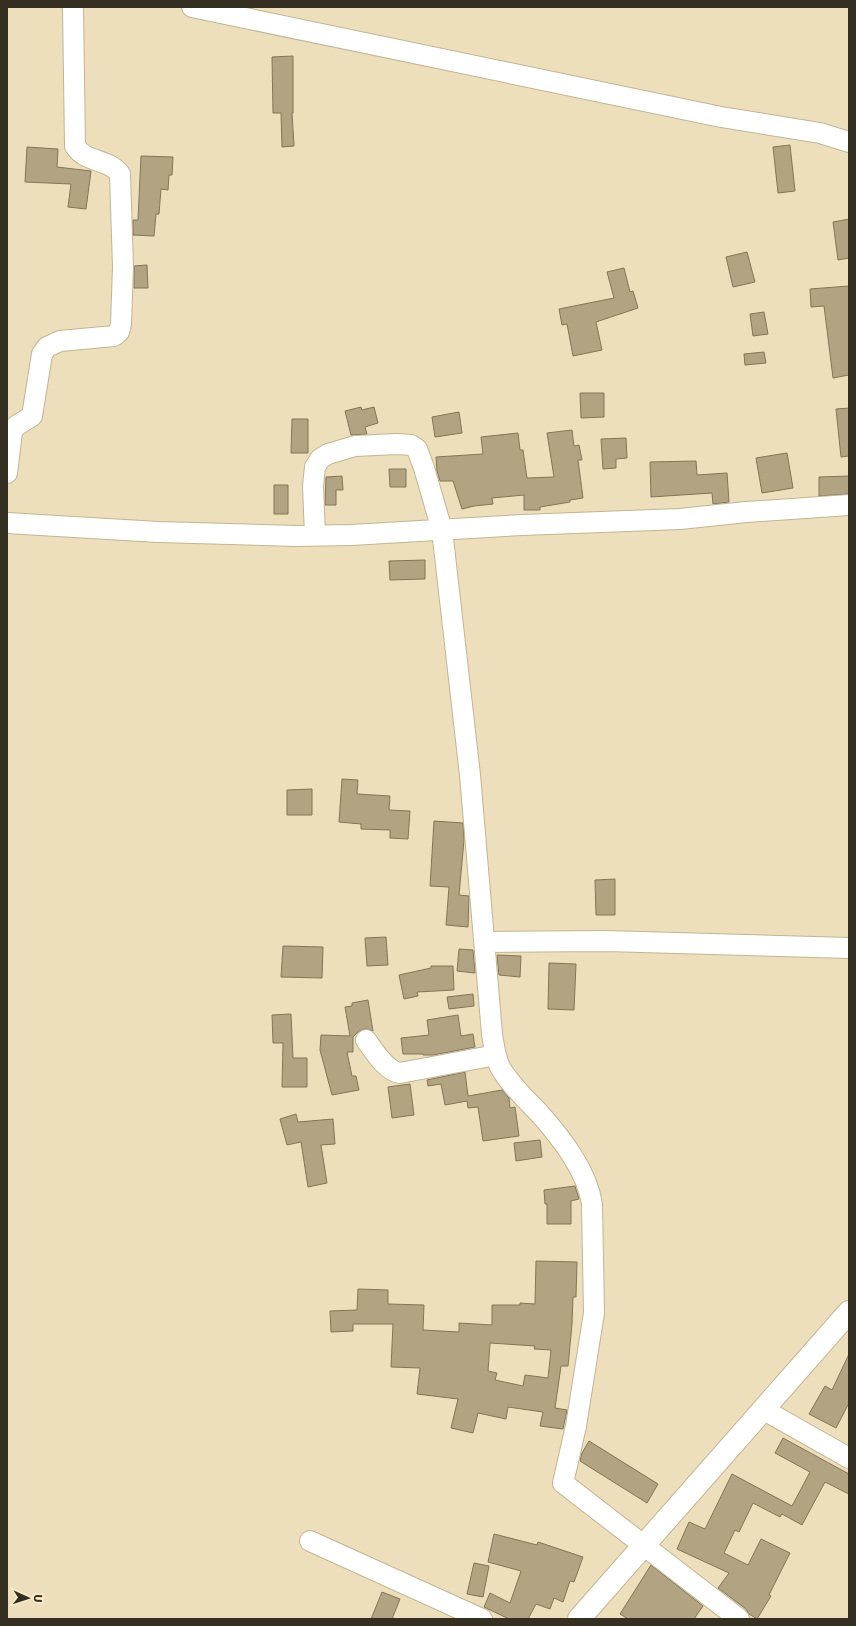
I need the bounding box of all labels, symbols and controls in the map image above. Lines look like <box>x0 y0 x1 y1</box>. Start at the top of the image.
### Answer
north arrow <box>8 1578 48 1618</box>
text: U <box>31 1594 44 1603</box>

